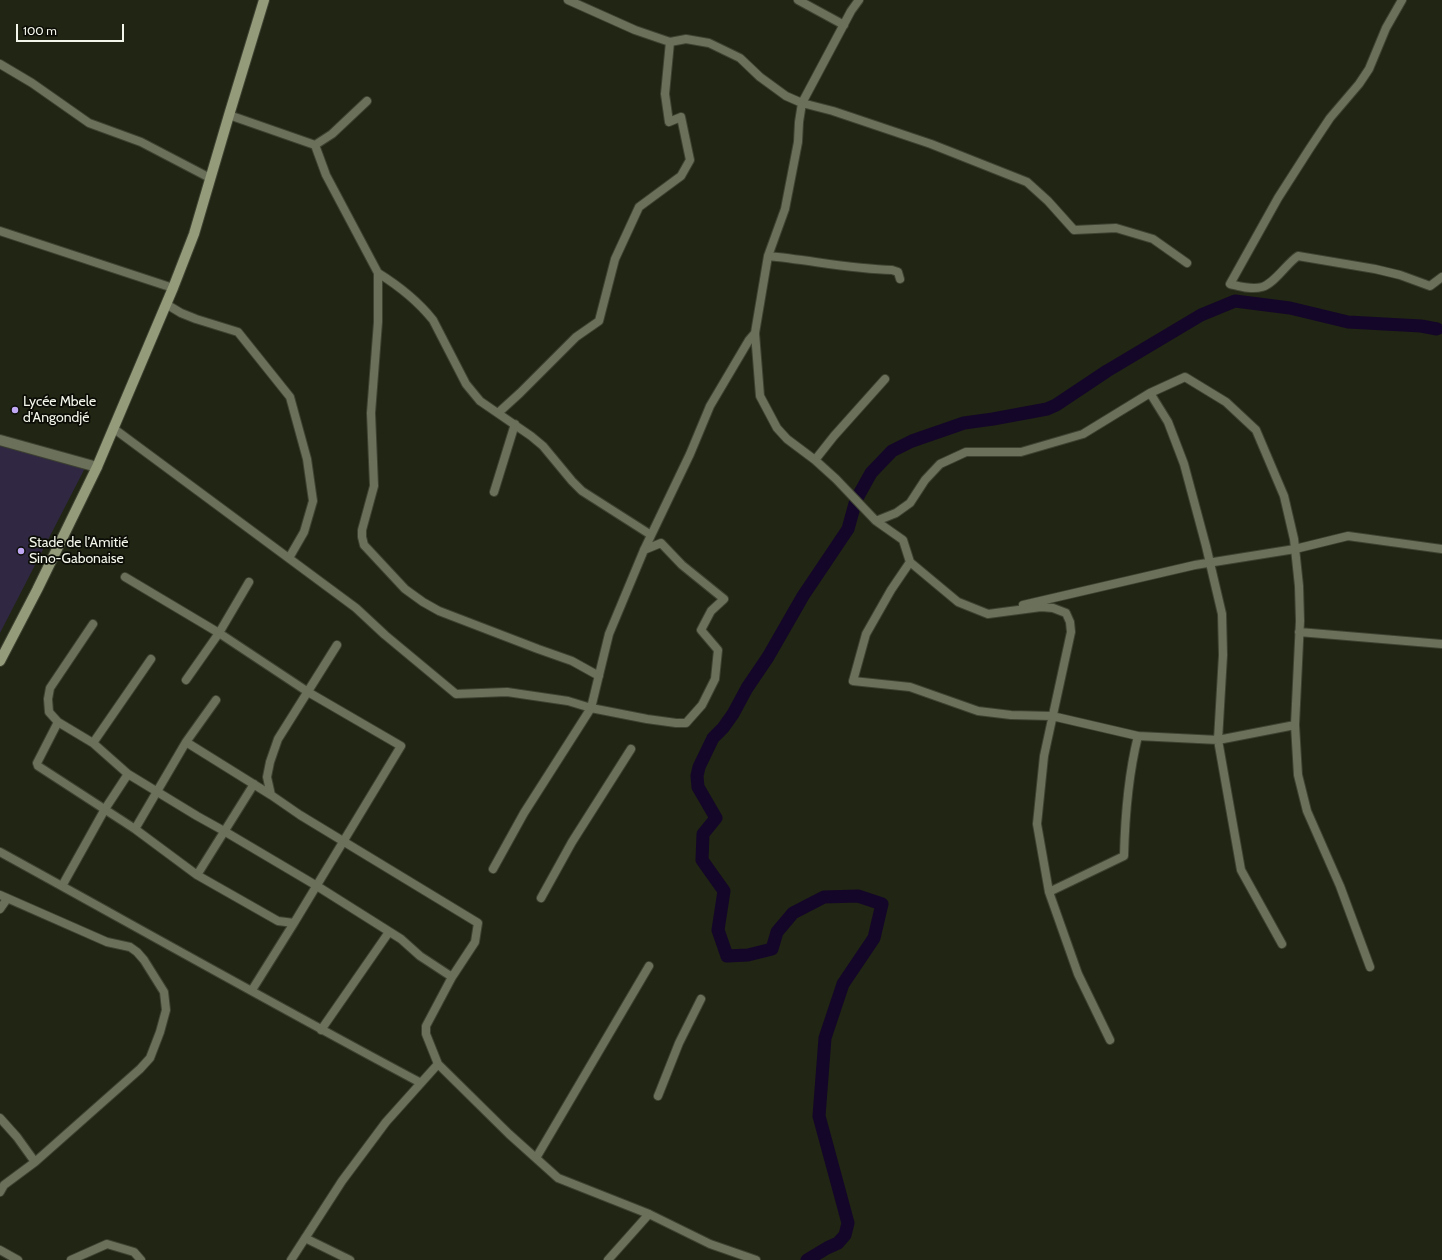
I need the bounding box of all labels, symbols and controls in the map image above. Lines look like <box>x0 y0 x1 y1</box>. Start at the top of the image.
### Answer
scale bar <box>18 16 126 42</box>
text: 100 m <box>23 23 57 38</box>
place label: Lycée Mbele d'Angondjé <box>23 394 96 426</box>
marker: Lycée Mbele d'Angondjé <box>10 405 20 415</box>
place label: Stade de l’Amitié Sino-Gabonaise <box>29 535 128 568</box>
marker: Stade de l’Amitié Sino-Gabonaise <box>16 546 26 556</box>

